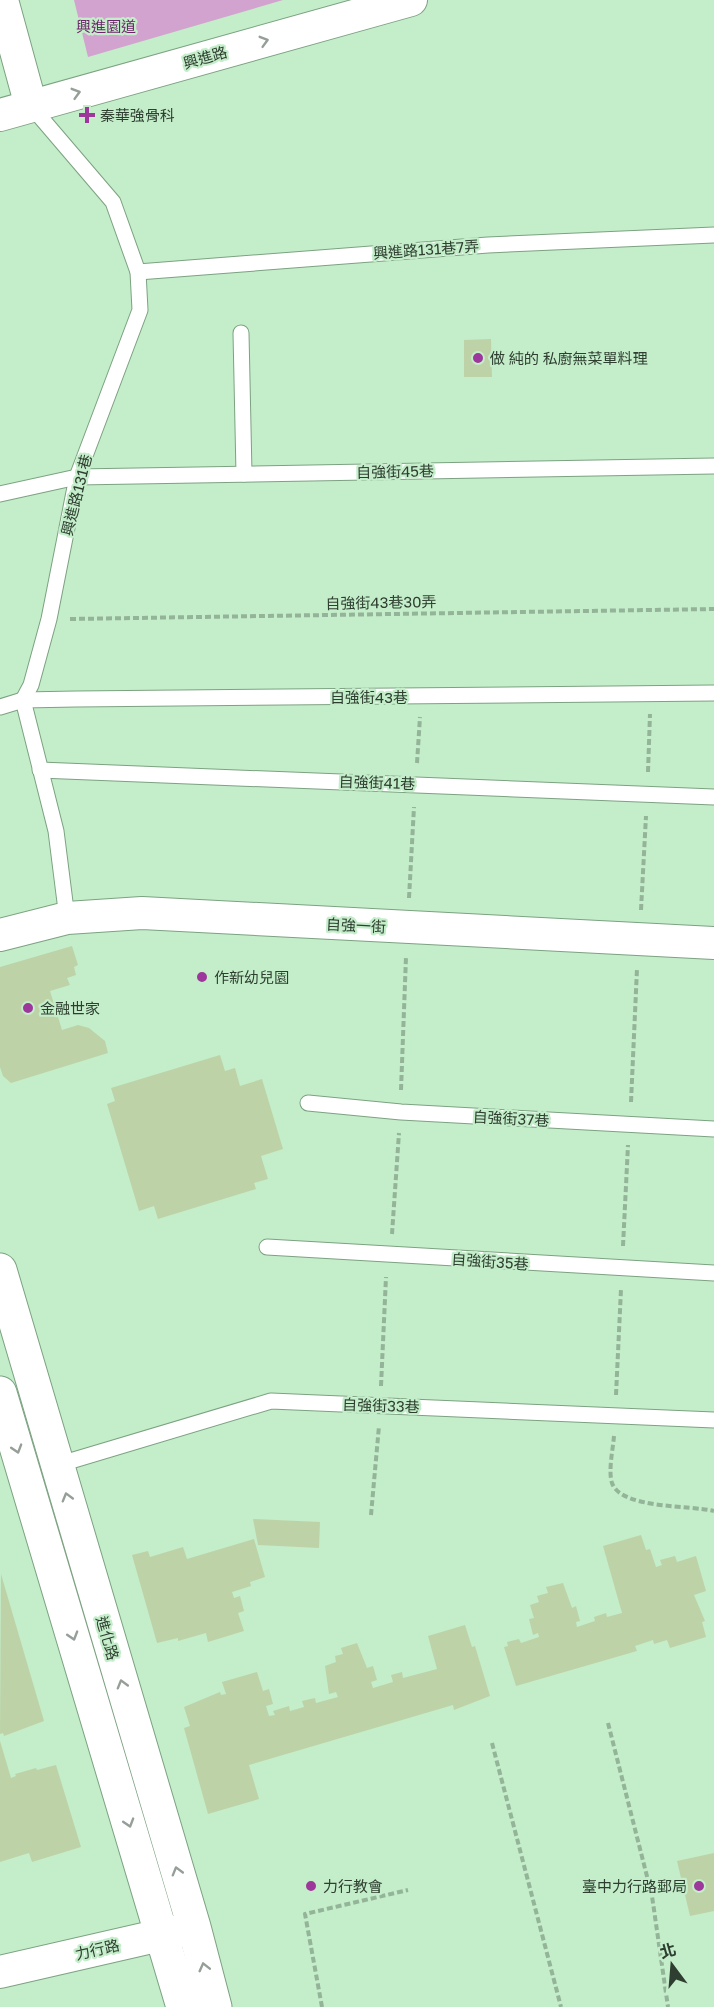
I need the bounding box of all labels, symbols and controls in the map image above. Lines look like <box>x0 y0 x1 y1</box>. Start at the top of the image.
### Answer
park label: 興進園道 <box>76 17 136 35</box>
one-way arrow <box>258 36 269 48</box>
street label: 興進路 <box>181 42 229 72</box>
one-way arrow <box>71 88 81 100</box>
marker: 秦華強骨科 <box>78 106 96 124</box>
place label: 秦華強骨科 <box>100 106 175 124</box>
street label: 興進路131巷7弄 <box>372 236 480 262</box>
place label: 做 純的 私廚無菜單料理 <box>490 349 648 367</box>
marker: 做 純的 私廚無菜單料理 <box>471 351 485 365</box>
street label: 興進路131巷 <box>57 452 95 538</box>
street label: 自強街45巷 <box>356 461 434 481</box>
street label: 自強街43巷30弄 <box>325 592 437 612</box>
street label: 自強街43巷 <box>330 688 408 706</box>
street label: 自強街41巷 <box>338 772 416 792</box>
street label: 自強一街 <box>326 914 386 936</box>
place label: 作新幼兒園 <box>214 968 289 986</box>
marker: 作新幼兒園 <box>195 970 209 984</box>
place label: 金融世家 <box>40 999 100 1017</box>
marker: 金融世家 <box>21 1001 35 1015</box>
street label: 自強街37巷 <box>472 1107 550 1129</box>
street label: 自強街35巷 <box>451 1249 529 1273</box>
street label: 自強街33巷 <box>342 1395 420 1415</box>
one-way arrow <box>10 1443 22 1454</box>
one-way arrow <box>62 1492 74 1503</box>
street label: 進化路 <box>93 1614 123 1662</box>
one-way arrow <box>66 1630 78 1641</box>
one-way arrow <box>117 1679 129 1690</box>
one-way arrow <box>122 1817 134 1828</box>
one-way arrow <box>172 1866 184 1877</box>
place label: 力行教會 <box>323 1877 383 1895</box>
place label: 臺中力行路郵局 <box>582 1877 687 1895</box>
marker: 力行教會 <box>304 1879 318 1893</box>
marker: 臺中力行路郵局 <box>692 1879 706 1893</box>
street label: 力行路 <box>73 1935 121 1963</box>
north arrow <box>642 1935 702 1995</box>
text: 北 <box>657 1939 678 1962</box>
one-way arrow <box>199 1962 212 1972</box>

